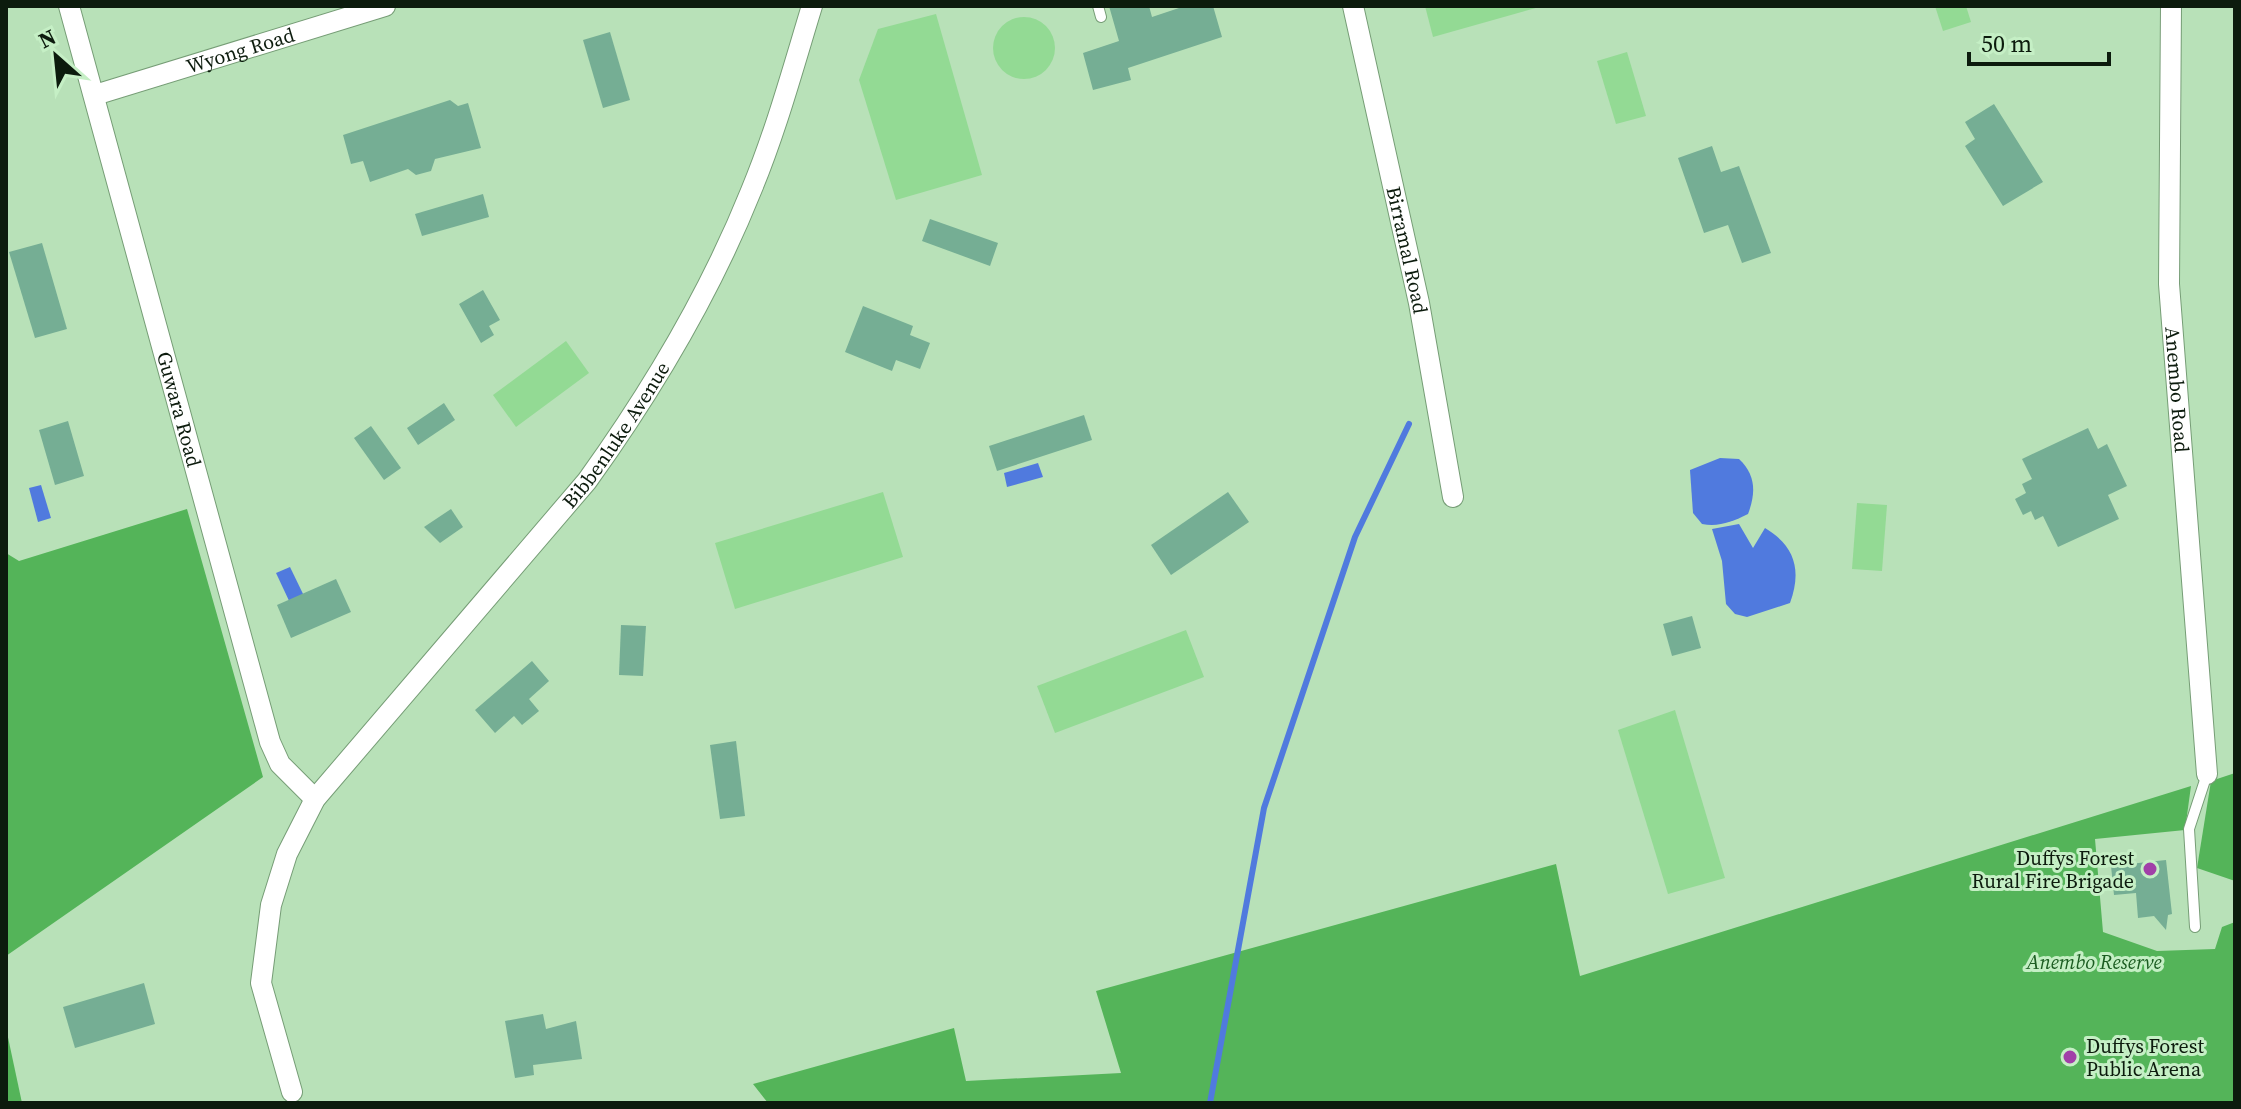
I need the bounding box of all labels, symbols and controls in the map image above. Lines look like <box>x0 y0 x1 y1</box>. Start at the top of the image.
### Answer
north arrow <box>16 16 96 96</box>
scale bar <box>1969 16 2109 66</box>
street label: Wyong Road <box>183 20 298 80</box>
text: N <box>33 21 61 55</box>
text: 50 m <box>1981 27 2032 60</box>
street label: Birramal Road <box>1380 184 1435 316</box>
street label: Anembo Road <box>2158 326 2196 454</box>
street label: Guwara Road <box>150 348 208 471</box>
street label: Bibbenluke Avenue <box>556 356 676 514</box>
place label: Duffys Forest Rural Fire Brigade <box>1971 844 2134 895</box>
marker: Duffys Forest Rural Fire Brigade <box>2141 860 2159 878</box>
park label: Anembo Reserve <box>2025 948 2162 976</box>
place label: Duffys Forest Public Arena <box>2086 1032 2204 1083</box>
marker: Duffys Forest Public Arena <box>2061 1048 2079 1066</box>

